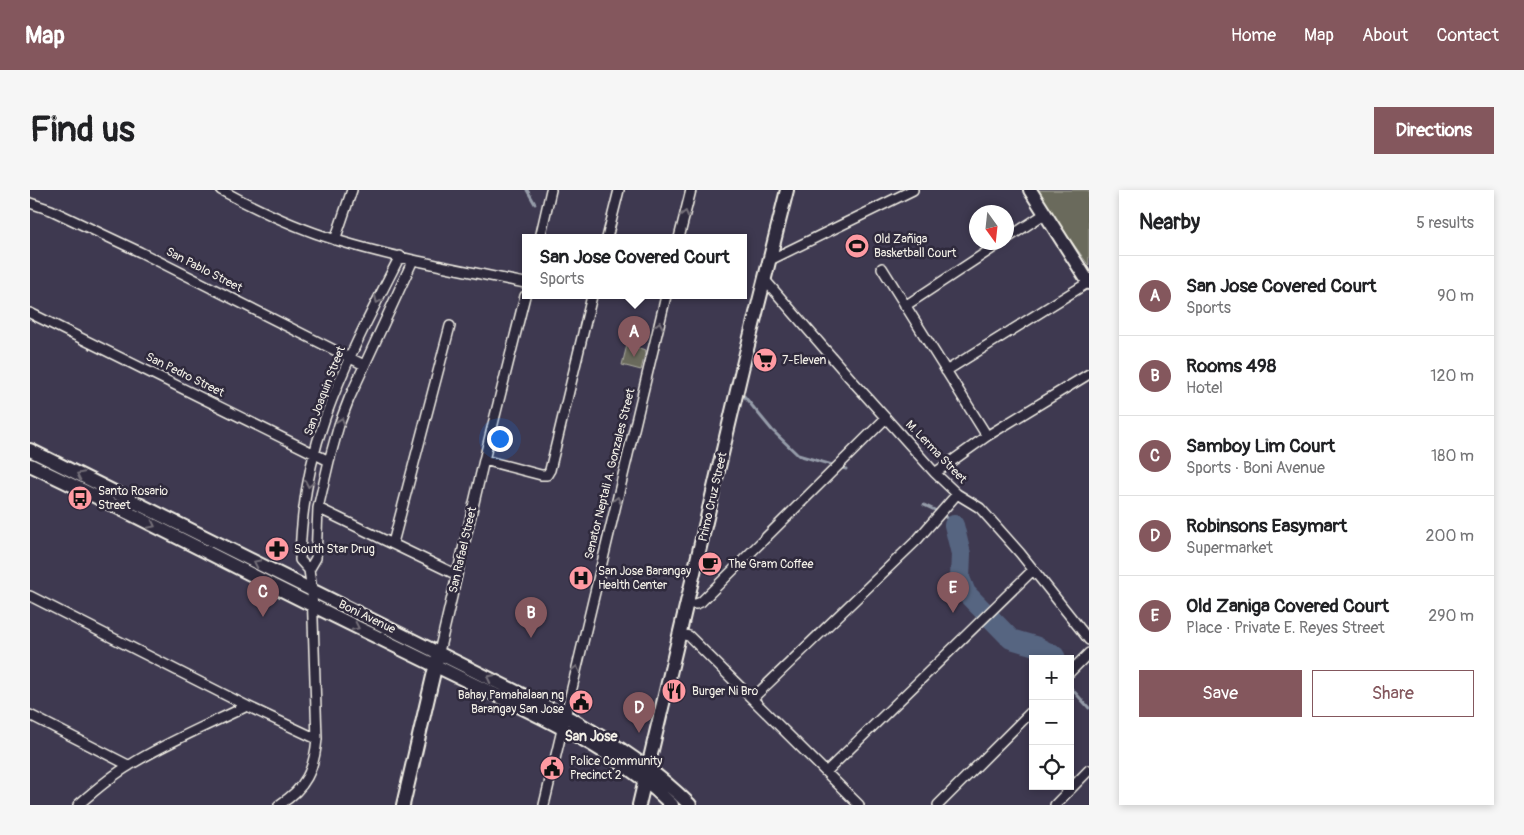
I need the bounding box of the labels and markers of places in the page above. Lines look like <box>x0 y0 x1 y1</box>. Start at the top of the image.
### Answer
place label: Old Zañiga Basketball Court <box>874 232 956 261</box>
sports icon: Old Zañiga Basketball Court <box>844 233 870 259</box>
pin: A <box>618 316 650 357</box>
supermarket icon: 7-Eleven <box>752 347 778 373</box>
place label: 7-Eleven <box>782 353 827 368</box>
place label: Santo Rosario Street <box>98 484 169 513</box>
bus stop icon: Santo Rosario Street <box>67 485 93 511</box>
pharmacy icon: South Star Drug <box>264 536 290 562</box>
place label: South Star Drug <box>294 542 375 557</box>
cafe icon: The Gram Coffee <box>697 551 723 577</box>
place label: The Gram Coffee <box>728 557 814 572</box>
place label: San Jose Barangay Health Center <box>598 564 691 593</box>
hospital icon: San Jose Barangay Health Center <box>568 565 594 591</box>
pin: E <box>937 572 969 613</box>
pin: C <box>247 576 279 617</box>
pin: B <box>515 597 547 638</box>
restaurant icon: Burger Ni Bro <box>661 678 687 704</box>
place label: Burger Ni Bro <box>692 684 759 699</box>
place label: Bahay Pamahalaan ng Barangay San Jose <box>458 688 564 717</box>
public building icon: Bahay Pamahalaan ng Barangay San Jose <box>568 689 594 715</box>
pin: D <box>623 692 655 733</box>
place label: Police Community Precinct 2 <box>570 754 662 783</box>
public building icon: Police Community Precinct 2 <box>539 755 565 781</box>

